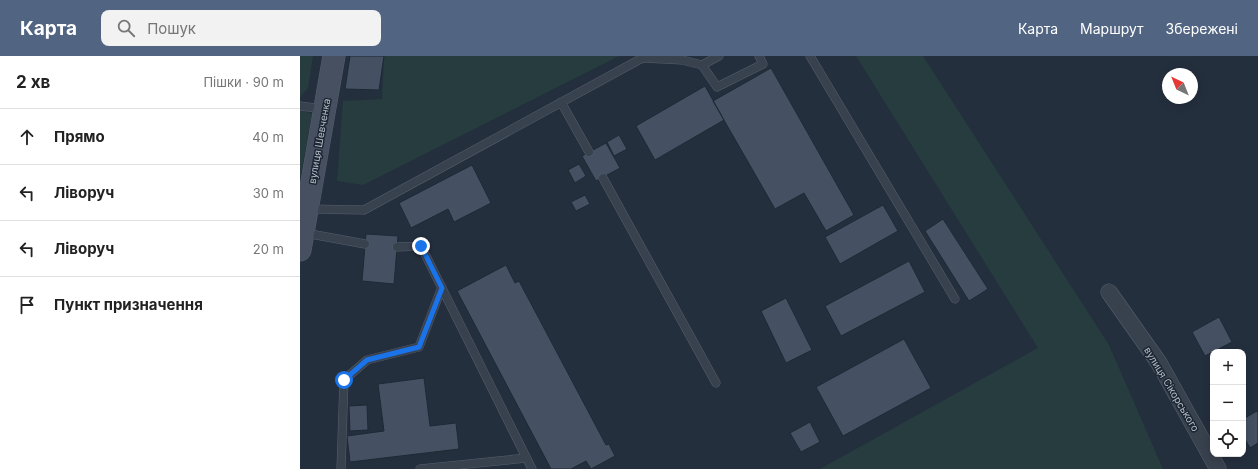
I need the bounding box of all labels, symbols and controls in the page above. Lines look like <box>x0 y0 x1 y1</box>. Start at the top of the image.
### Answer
search box <box>101 10 381 46</box>
text: Карта <box>20 17 77 40</box>
icon: search <box>115 17 137 39</box>
text: Пошук <box>147 19 196 38</box>
text: Карта <box>1018 20 1058 37</box>
text: Маршрут <box>1080 20 1144 37</box>
text: Збережені <box>1166 20 1238 37</box>
north arrow <box>1162 68 1198 104</box>
text: 2 хв <box>16 72 50 92</box>
text: Пішки · 90 m <box>203 74 284 90</box>
street label: вулиця Шевченка <box>306 97 332 185</box>
icon: ahead <box>16 126 38 148</box>
text: Прямо <box>54 127 105 146</box>
text: 40 m <box>252 129 284 145</box>
icon: left <box>16 182 38 204</box>
text: Ліворуч <box>54 183 114 202</box>
text: 30 m <box>253 185 284 201</box>
route end <box>412 237 430 255</box>
icon: left <box>16 238 38 260</box>
text: Ліворуч <box>54 239 114 258</box>
text: 20 m <box>253 241 284 257</box>
icon: arrive <box>16 294 38 316</box>
text: Пункт призначення <box>54 295 203 314</box>
street label: вулиця Сікорського <box>1142 345 1202 433</box>
map controls <box>1210 349 1246 457</box>
button: + <box>1210 349 1246 385</box>
route start <box>335 371 353 389</box>
button: − <box>1210 385 1246 421</box>
button: locate <box>1210 421 1246 457</box>

